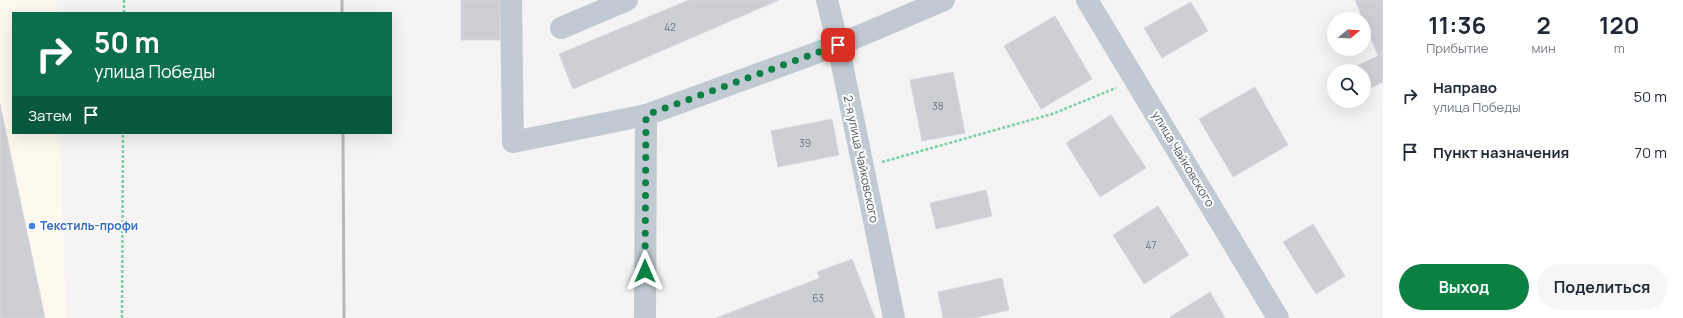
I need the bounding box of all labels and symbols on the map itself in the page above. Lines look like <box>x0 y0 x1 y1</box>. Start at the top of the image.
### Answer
north arrow <box>1327 12 1371 56</box>
house number: 42 <box>664 20 676 34</box>
pin <box>821 28 855 62</box>
street label: 2-я улица Чайковского <box>840 94 883 224</box>
house number: 38 <box>932 99 944 113</box>
street label: улица Чайковского <box>1148 108 1219 210</box>
house number: 39 <box>799 136 811 150</box>
place label: Текстиль-профи <box>40 217 138 234</box>
marker: Текстиль-профи <box>27 221 37 231</box>
house number: 47 <box>1146 238 1156 252</box>
position arrow <box>624 250 666 292</box>
house number: 63 <box>812 291 824 305</box>

